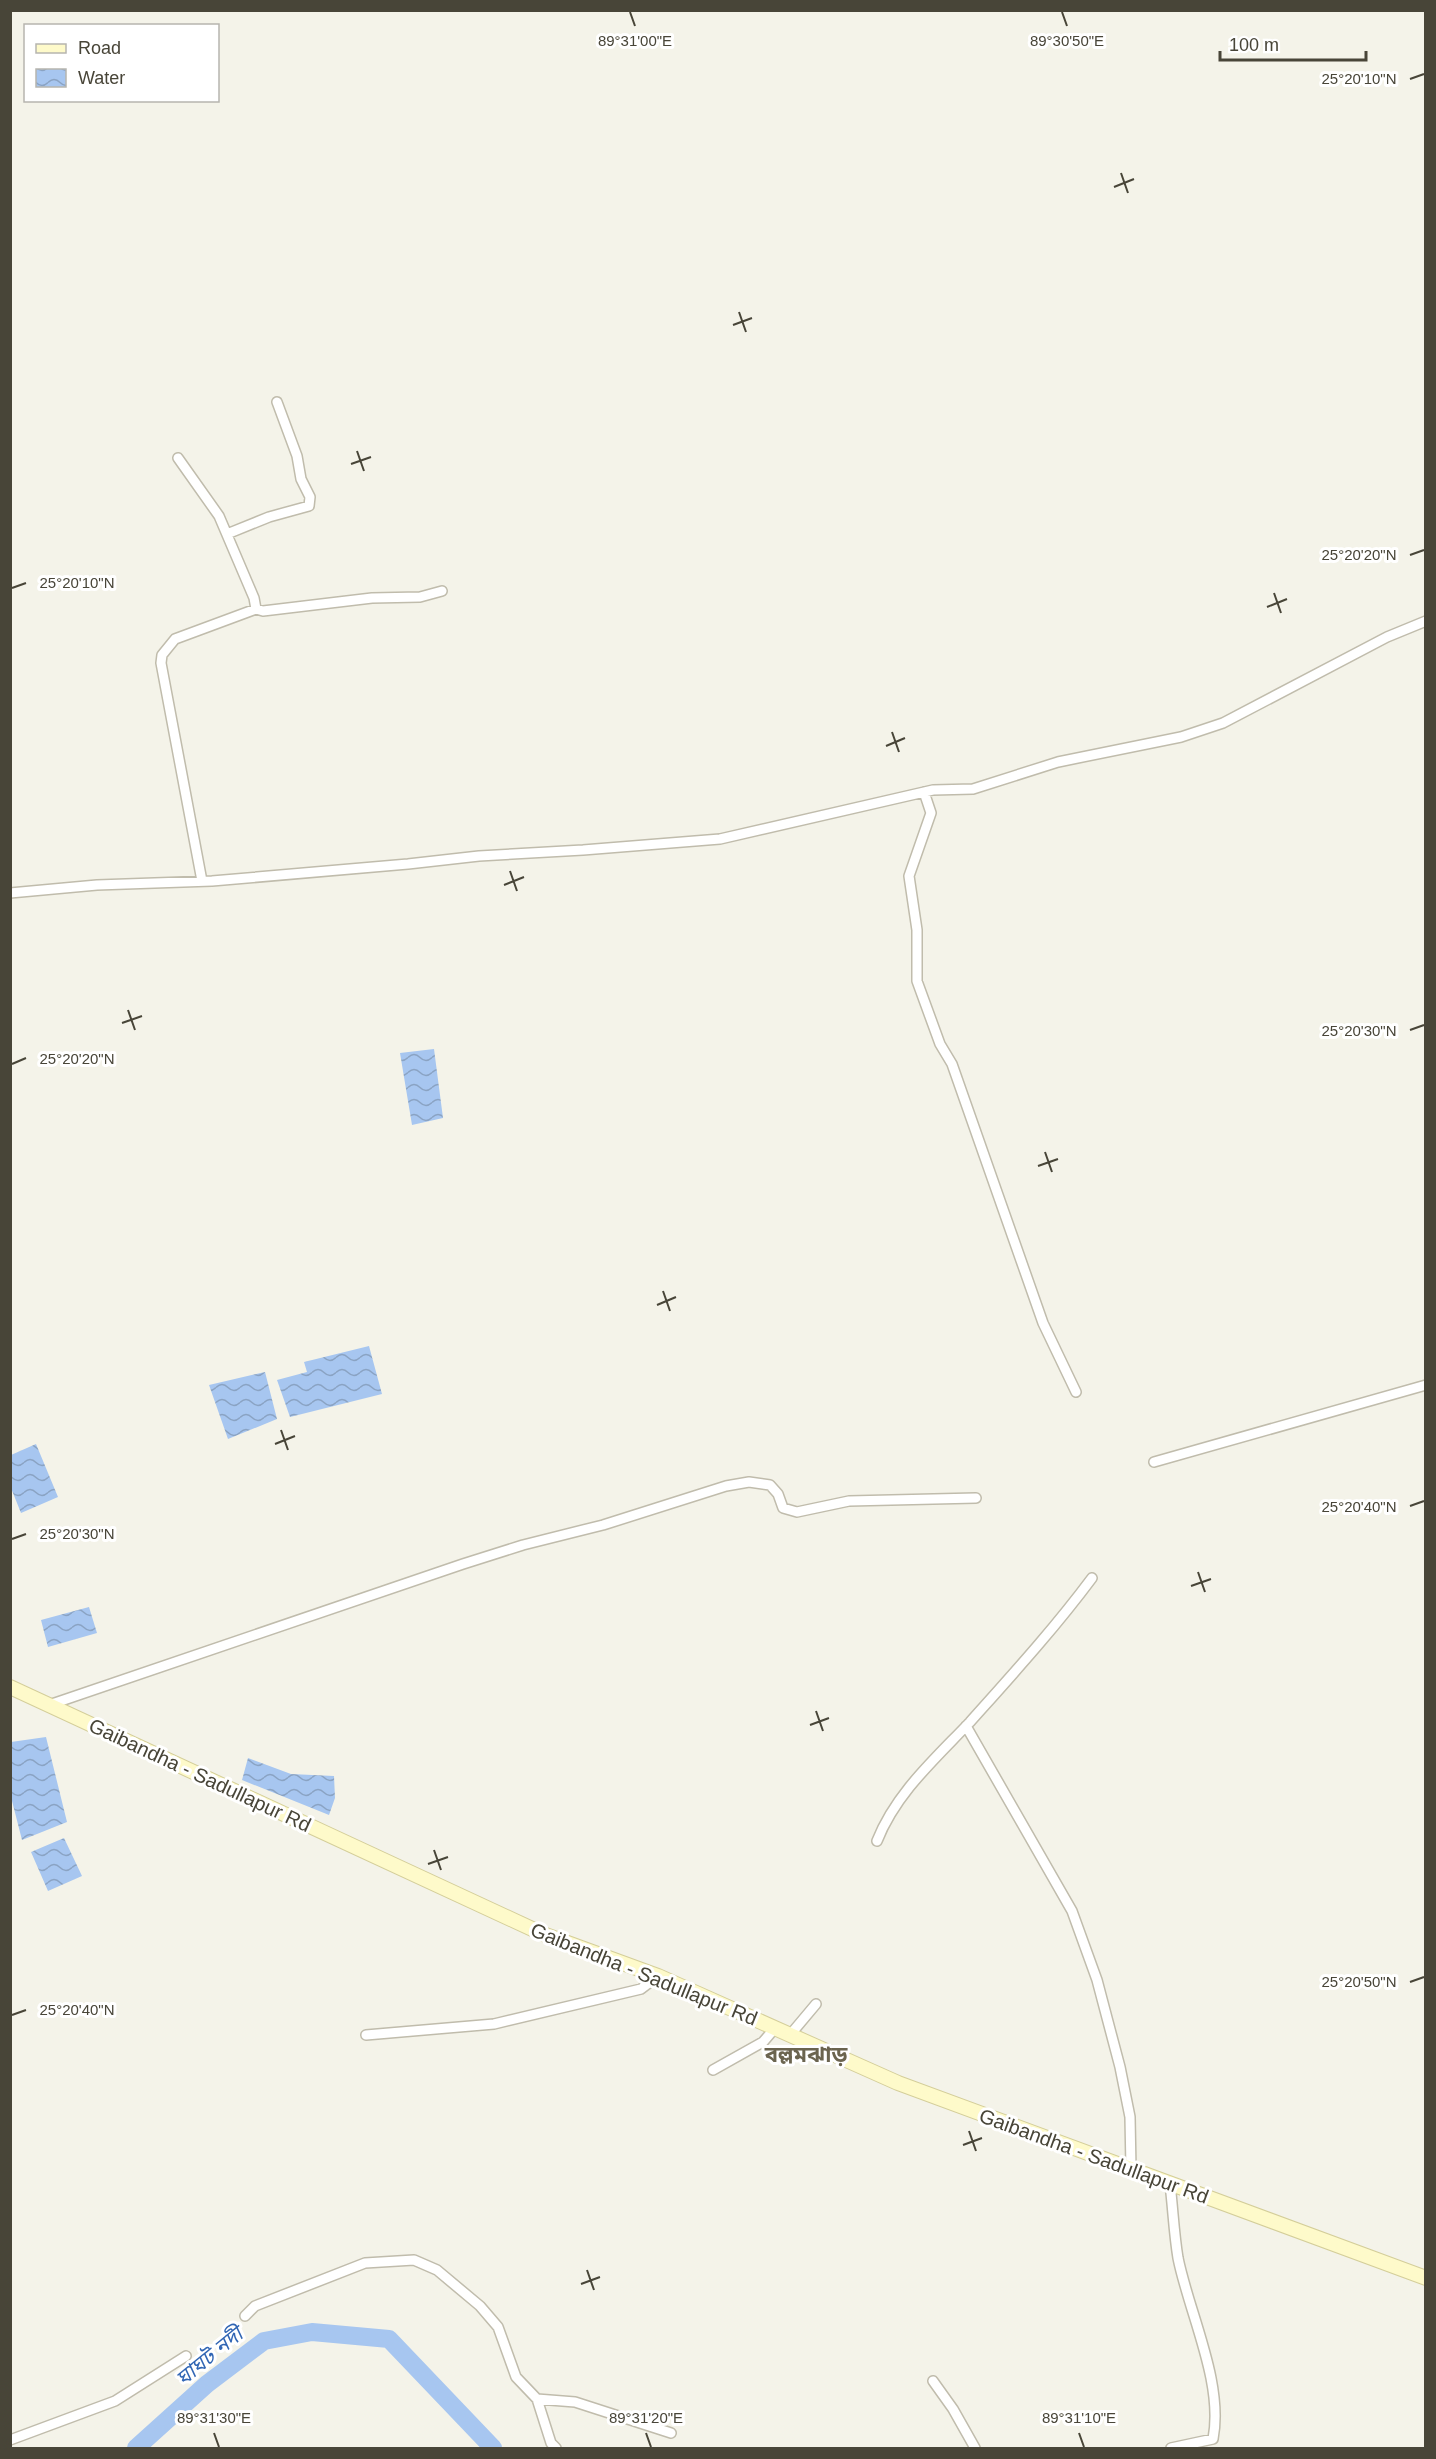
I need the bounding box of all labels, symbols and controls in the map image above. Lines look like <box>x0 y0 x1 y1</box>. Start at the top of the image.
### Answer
legend <box>24 24 219 102</box>
scale bar <box>1220 24 1366 62</box>
text: 89°31'00"E <box>598 32 672 49</box>
text: 89°30'50"E <box>1030 32 1104 49</box>
text: 100 m <box>1229 35 1279 55</box>
text: Road <box>78 38 121 58</box>
text: Water <box>78 68 125 88</box>
text: 25°20'10"N <box>1321 70 1397 87</box>
text: 25°20'20"N <box>1321 546 1397 563</box>
text: 25°20'10"N <box>39 574 115 591</box>
text: 25°20'30"N <box>1321 1022 1397 1039</box>
text: 25°20'20"N <box>39 1050 115 1067</box>
text: 25°20'40"N <box>1321 1498 1397 1515</box>
text: 25°20'30"N <box>39 1525 115 1542</box>
street label: Gaibandha - Sadullapur Rd <box>86 1714 314 1836</box>
street label: Gaibandha - Sadullapur Rd <box>528 1918 760 2030</box>
text: 25°20'50"N <box>1321 1973 1397 1990</box>
text: 25°20'40"N <box>39 2001 115 2018</box>
district label: বল্লমঝাড় <box>764 2042 848 2067</box>
street label: Gaibandha - Sadullapur Rd <box>976 2104 1212 2208</box>
water label: ঘাঘট নদী <box>170 2319 250 2390</box>
text: 89°31'30"E <box>177 2409 251 2426</box>
text: 89°31'20"E <box>609 2409 683 2426</box>
text: 89°31'10"E <box>1042 2409 1116 2426</box>

